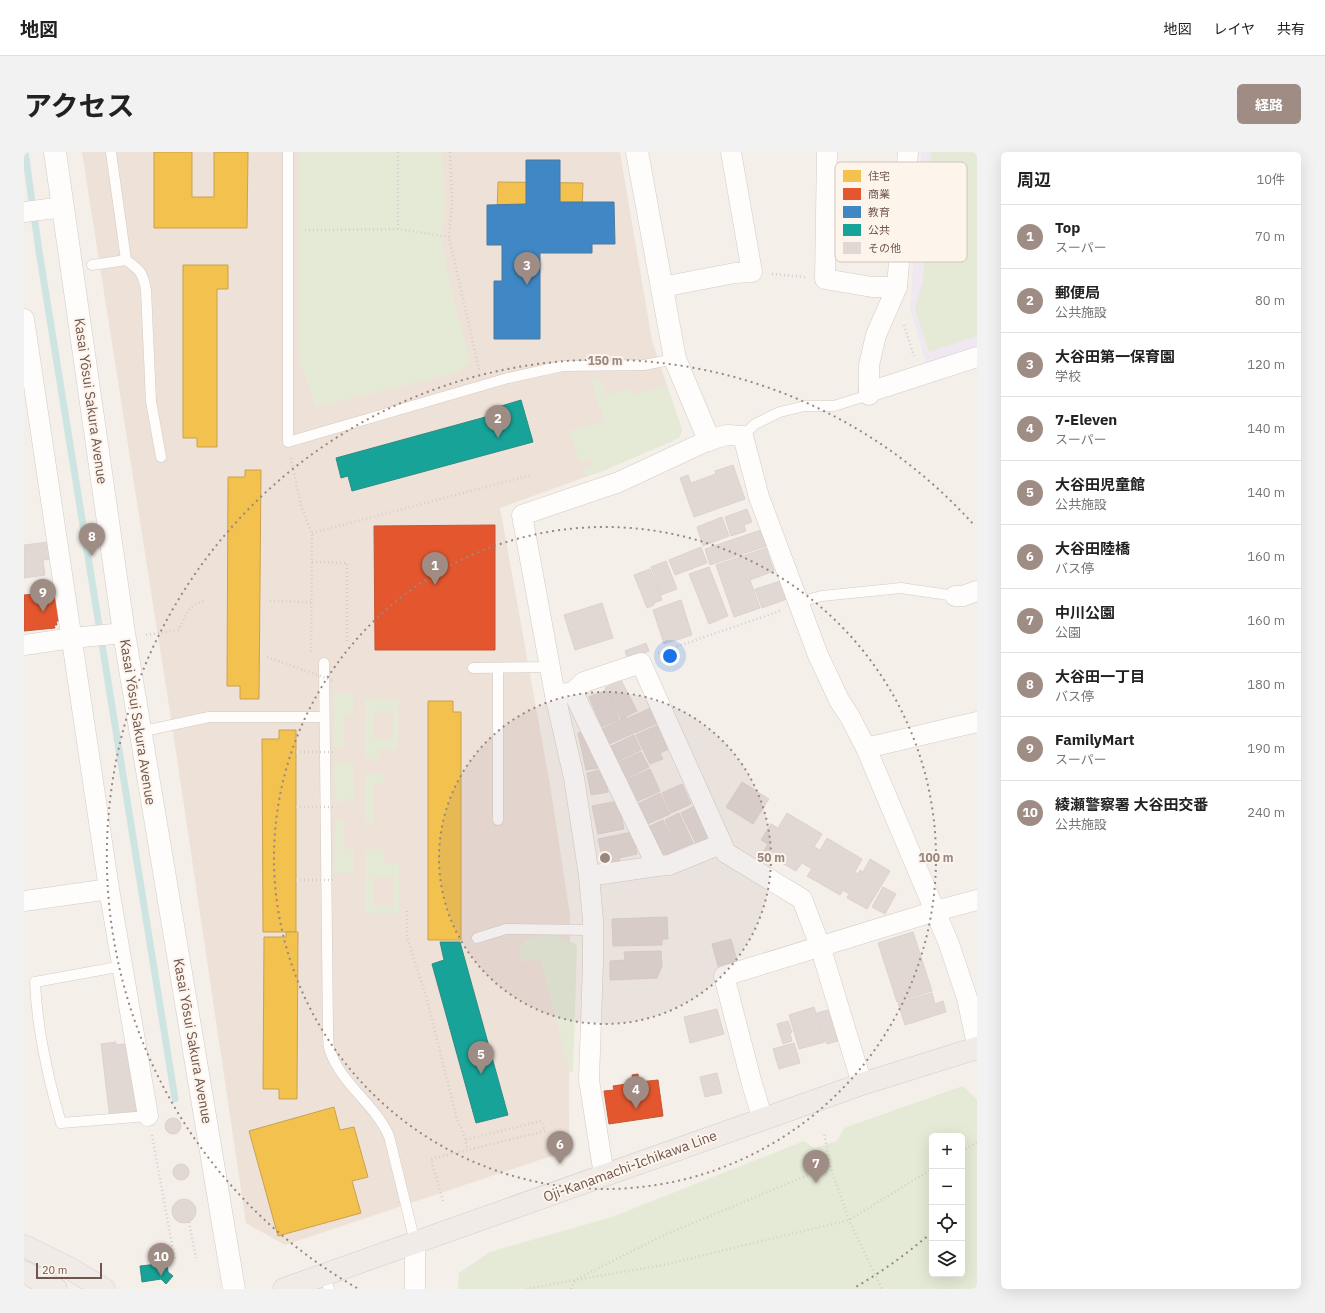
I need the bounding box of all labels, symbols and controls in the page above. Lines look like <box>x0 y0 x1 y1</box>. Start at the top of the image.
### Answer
text: 地図 <box>20 17 58 41</box>
text: 地図 <box>1163 20 1191 38</box>
text: レイヤ <box>1213 20 1255 38</box>
text: 共有 <box>1277 20 1305 38</box>
button: 経路 <box>1237 84 1301 124</box>
text: アクセス <box>24 87 135 124</box>
legend <box>835 162 967 262</box>
text: 住宅 <box>868 169 890 183</box>
text: 周辺 <box>1017 169 1051 191</box>
text: 10件 <box>1256 171 1285 188</box>
text: 商業 <box>868 187 890 201</box>
text: 教育 <box>868 205 890 219</box>
text: Top <box>1055 218 1080 237</box>
text: 公共 <box>868 223 890 237</box>
text: 1 <box>1026 228 1034 245</box>
text: 70 m <box>1255 228 1285 245</box>
text: スーパー <box>1055 239 1107 256</box>
text: その他 <box>868 241 901 255</box>
pin: 3 <box>514 252 540 285</box>
text: 郵便局 <box>1055 283 1100 302</box>
text: 2 <box>1026 292 1034 309</box>
text: 80 m <box>1255 292 1285 309</box>
text: 公共施設 <box>1055 304 1107 321</box>
street label: Kasai Yōsui Sakura Avenue <box>70 317 112 486</box>
text: 大谷田第一保育園 <box>1055 347 1175 366</box>
text: 150 m <box>587 353 623 368</box>
text: 3 <box>1026 356 1034 373</box>
text: 120 m <box>1247 356 1285 373</box>
text: 学校 <box>1055 368 1081 385</box>
pin: 2 <box>485 405 511 438</box>
text: 7-Eleven <box>1055 410 1117 429</box>
text: 4 <box>1026 420 1034 437</box>
text: 140 m <box>1247 420 1285 437</box>
text: スーパー <box>1055 431 1107 448</box>
text: 大谷田児童館 <box>1055 475 1145 494</box>
text: 5 <box>1026 484 1034 501</box>
text: 140 m <box>1247 484 1285 501</box>
text: 公共施設 <box>1055 496 1107 513</box>
pin: 8 <box>79 523 105 556</box>
text: 大谷田陸橋 <box>1055 539 1130 558</box>
text: 6 <box>1026 548 1034 565</box>
text: 160 m <box>1247 548 1285 565</box>
pin: 1 <box>422 552 448 585</box>
text: バス停 <box>1055 560 1094 577</box>
pin: 9 <box>30 579 56 612</box>
text: 中川公園 <box>1055 603 1115 622</box>
text: 7 <box>1026 612 1034 629</box>
text: 160 m <box>1247 612 1285 629</box>
text: 公園 <box>1055 624 1081 641</box>
street label: Kasai Yōsui Sakura Avenue <box>116 638 160 807</box>
your location <box>660 646 680 666</box>
text: 大谷田一丁目 <box>1055 667 1145 686</box>
text: 8 <box>1026 676 1034 693</box>
text: 180 m <box>1247 676 1285 693</box>
text: バス停 <box>1055 688 1094 705</box>
text: FamilyMart <box>1055 730 1135 749</box>
text: 9 <box>1026 740 1034 757</box>
text: 190 m <box>1247 740 1285 757</box>
text: スーパー <box>1055 751 1107 768</box>
text: 綾瀬警察署 大谷田交番 <box>1055 795 1209 814</box>
text: 10 <box>1022 804 1038 821</box>
text: 240 m <box>1247 804 1285 821</box>
text: 公共施設 <box>1055 816 1107 833</box>
text: 50 m <box>757 850 785 865</box>
text: 100 m <box>918 850 954 865</box>
centre of rings <box>598 851 612 865</box>
street label: Kasai Yōsui Sakura Avenue <box>170 957 216 1125</box>
pin: 5 <box>468 1041 494 1074</box>
pin: 4 <box>623 1076 649 1109</box>
street label: Oji-Kanamachi-Ichikawa Line <box>541 1126 720 1206</box>
pin: 6 <box>547 1131 573 1164</box>
map controls <box>929 1133 965 1277</box>
button: + <box>929 1133 965 1169</box>
pin: 7 <box>803 1150 829 1183</box>
button: − <box>929 1169 965 1205</box>
button: locate <box>929 1205 965 1241</box>
button: layers <box>929 1241 965 1277</box>
pin: 10 <box>148 1243 174 1276</box>
scale bar <box>36 1261 102 1280</box>
text: 20 m <box>42 1263 67 1277</box>

